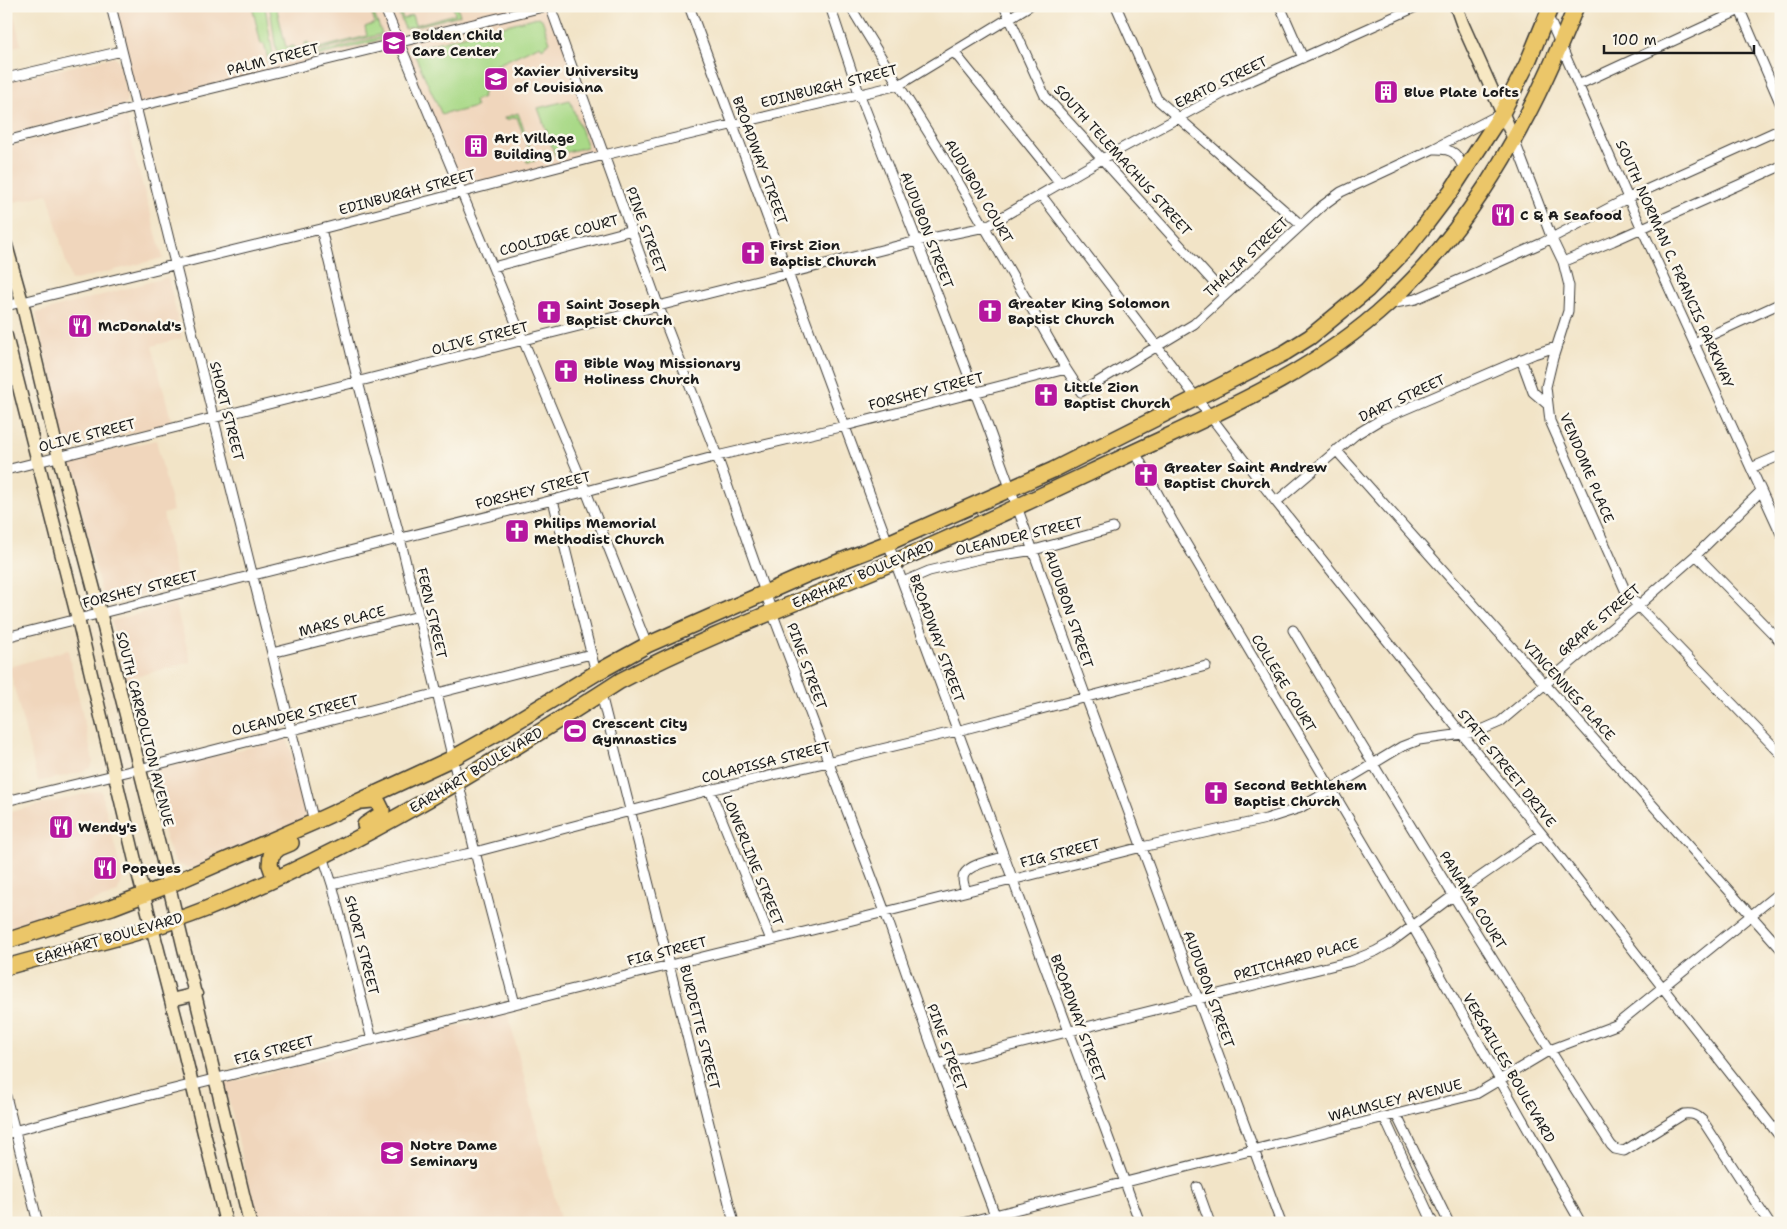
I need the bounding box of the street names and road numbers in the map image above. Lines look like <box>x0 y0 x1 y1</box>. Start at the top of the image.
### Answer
street label: PALM STREET <box>225 39 321 79</box>
street label: ERATO STREET <box>1172 52 1271 112</box>
street label: EDINBURGH STREET <box>759 60 900 112</box>
street label: SOUTH TELEMACHUS STREET <box>1050 81 1196 240</box>
street label: BROADWAY STREET <box>729 94 792 227</box>
street label: AUDUBON COURT <box>941 136 1017 247</box>
street label: SOUTH NORMAN C. FRANCIS PARKWAY <box>1612 137 1738 391</box>
street label: EDINBURGH STREET <box>337 165 478 219</box>
street label: AUDUBON STREET <box>896 169 958 291</box>
street label: PINE STREET <box>622 184 670 276</box>
street label: COOLIDGE COURT <box>497 210 621 260</box>
street label: THALIA STREET <box>1200 213 1292 301</box>
street label: OLIVE STREET <box>430 317 531 359</box>
street label: SHORT STREET <box>206 359 248 463</box>
street label: FORSHEY STREET <box>866 368 986 414</box>
street label: DART STREET <box>1356 370 1448 426</box>
street label: VENDOME PLACE <box>1556 410 1618 526</box>
street label: OLIVE STREET <box>37 414 138 456</box>
street label: FORSHEY STREET <box>473 467 593 513</box>
street label: OLEANDER STREET <box>954 513 1085 559</box>
street label: EARHART BOULEVARD <box>789 536 937 612</box>
street label: AUDUBON STREET <box>1040 548 1098 671</box>
street label: FORSHEY STREET <box>80 566 200 612</box>
street label: FERN STREET <box>413 566 451 661</box>
street label: BROADWAY STREET <box>906 572 969 705</box>
street label: GRAPE STREET <box>1554 580 1645 660</box>
street label: MARS PLACE <box>297 602 387 640</box>
street label: PINE STREET <box>783 620 831 712</box>
street label: SOUTH CARROLLTON AVENUE <box>112 630 178 829</box>
street label: COLLEGE COURT <box>1248 631 1321 736</box>
street label: VINCENNES PLACE <box>1519 636 1619 744</box>
street label: OLEANDER STREET <box>230 690 361 739</box>
street label: STATE STREET DRIVE <box>1454 705 1560 831</box>
street label: EARHART BOULEVARD <box>406 723 546 817</box>
street label: COLAPISSA STREET <box>700 737 833 787</box>
street label: LOWERLINE STREET <box>719 792 788 928</box>
street label: FIG STREET <box>1018 834 1102 872</box>
street label: PANAMA COURT <box>1436 847 1511 953</box>
street label: SHORT STREET <box>341 893 383 997</box>
street label: EARHART BOULEVARD <box>33 908 185 968</box>
street label: AUDUBON STREET <box>1179 928 1239 1051</box>
street label: FIG STREET <box>625 932 709 970</box>
street label: PRITCHARD PLACE <box>1232 934 1361 984</box>
street label: BROADWAY STREET <box>1047 952 1110 1085</box>
street label: BURDETTE STREET <box>676 963 724 1091</box>
street label: VERSAILLES BOULEVARD <box>1459 990 1559 1146</box>
street label: PINE STREET <box>923 1001 971 1093</box>
street label: FIG STREET <box>232 1031 316 1069</box>
street label: WALMSLEY AVENUE <box>1326 1075 1464 1125</box>

